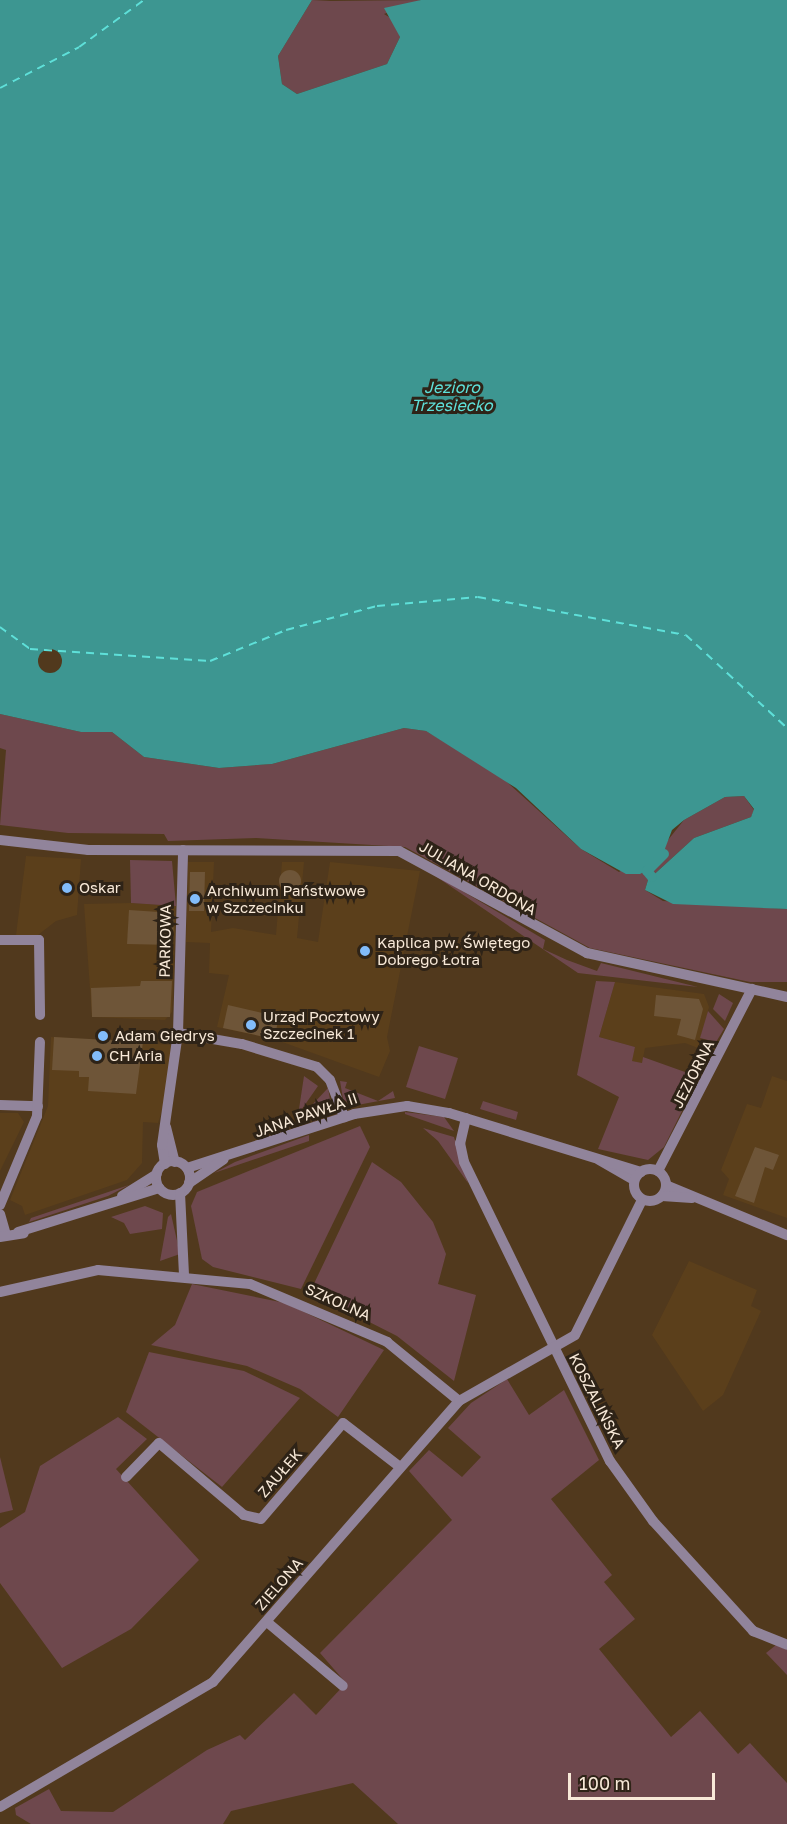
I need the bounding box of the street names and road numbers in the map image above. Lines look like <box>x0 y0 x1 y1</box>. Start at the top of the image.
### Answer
street label: JULIANA ORDONA <box>416 837 540 919</box>
street label: PARKOWA <box>155 904 175 978</box>
street label: JEZIORNA <box>668 1037 718 1111</box>
street label: JANA PAWŁA II <box>252 1089 360 1141</box>
street label: SZKOLNA <box>303 1280 373 1324</box>
street label: KOSZALIŃSKA <box>565 1350 629 1452</box>
street label: ZAUŁEK <box>254 1445 306 1501</box>
street label: ZIELONA <box>251 1554 307 1614</box>

